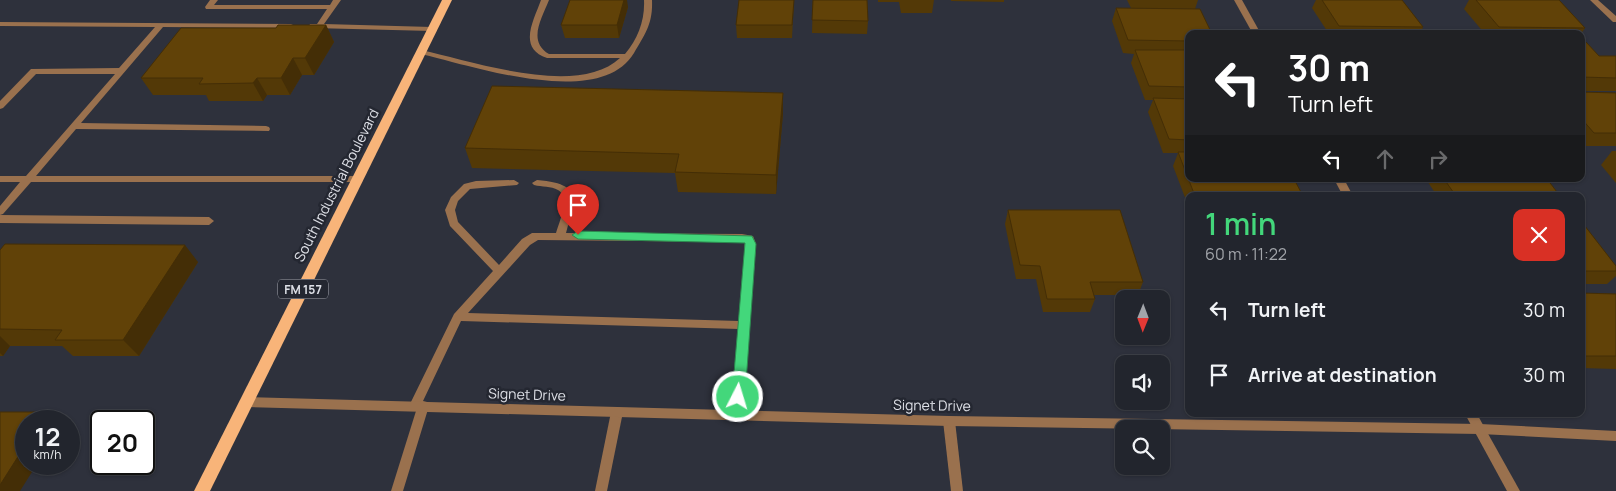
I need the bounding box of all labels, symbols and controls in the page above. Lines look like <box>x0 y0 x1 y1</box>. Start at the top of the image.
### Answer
text: 30 m <box>1288 44 1370 92</box>
icon: left <box>1205 50 1270 115</box>
text: Turn left <box>1288 89 1373 119</box>
street label: South Industrial Boulevard <box>289 105 383 265</box>
icon: left <box>1318 145 1346 173</box>
icon: ahead <box>1371 145 1399 173</box>
icon: right <box>1424 145 1452 173</box>
pin <box>557 184 599 235</box>
icon: arrive <box>564 191 592 219</box>
text: 1 min <box>1205 203 1277 244</box>
button: close <box>1513 209 1565 261</box>
text: 60 m · 11:22 <box>1205 243 1287 265</box>
road number: FM 157 <box>278 280 328 298</box>
north arrow <box>1115 290 1170 345</box>
map controls <box>1115 290 1170 475</box>
icon: left <box>1205 296 1233 324</box>
text: Turn left <box>1248 297 1326 323</box>
text: 30 m <box>1523 297 1565 323</box>
button: sound <box>1115 355 1170 410</box>
icon: arrive <box>1205 361 1233 389</box>
text: Arrive at destination <box>1248 362 1437 388</box>
text: 30 m <box>1523 362 1565 388</box>
position arrow <box>711 370 763 422</box>
street label: Signet Drive <box>488 383 566 405</box>
street label: Signet Drive <box>893 395 971 415</box>
speed limit sign: 20 <box>90 410 155 475</box>
text: 12 <box>35 419 60 454</box>
button: search <box>1115 420 1170 475</box>
text: km/h <box>34 446 61 463</box>

